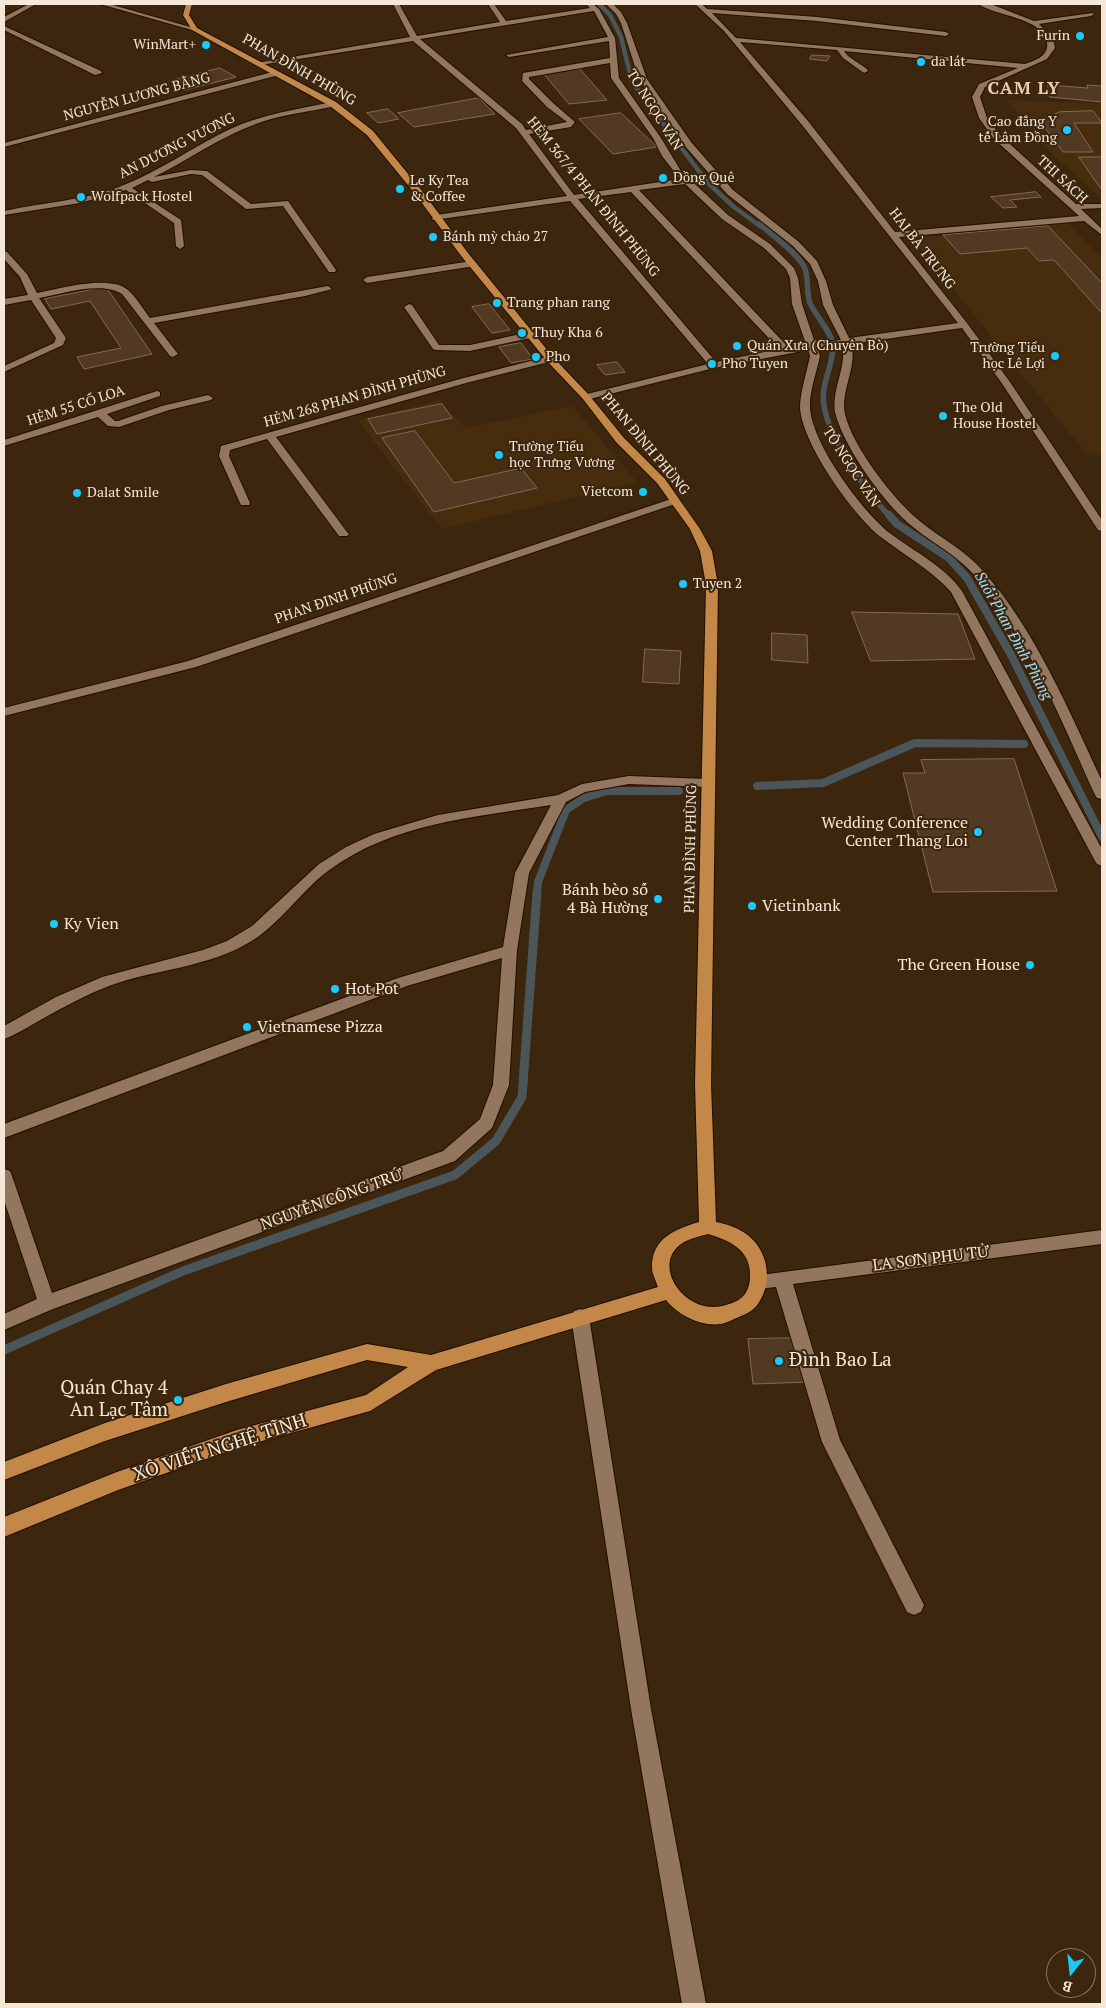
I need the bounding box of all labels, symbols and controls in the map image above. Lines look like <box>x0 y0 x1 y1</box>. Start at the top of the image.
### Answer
place label: Furin <box>1036 28 1070 44</box>
marker: Furin <box>1074 30 1086 42</box>
street label: PHAN ĐÌNH PHÙNG <box>239 31 359 109</box>
place label: WinMart+ <box>133 37 196 53</box>
marker: WinMart+ <box>200 39 212 51</box>
place label: da lát <box>931 54 966 70</box>
marker: da lát <box>915 56 927 68</box>
street label: TÔ NGỌC VÂN <box>622 66 686 154</box>
street label: NGUYỄN LƯƠNG BẰNG <box>62 69 212 125</box>
district label: CAM LY <box>987 78 1061 100</box>
street label: AN DƯƠNG VƯƠNG <box>116 110 238 182</box>
street label: HẺM 367/4 PHAN ĐÌNH PHÙNG <box>523 114 663 280</box>
place label: Cao đẳng Y tế Lâm Đồng <box>979 114 1057 146</box>
marker: Cao đẳng Y tế Lâm Đồng <box>1061 124 1073 136</box>
street label: THI SÁCH <box>1033 152 1091 208</box>
place label: Dồng Quê <box>673 170 734 186</box>
marker: Dồng Quê <box>657 172 669 184</box>
place label: Le Ky Tea & Coffee <box>410 173 469 206</box>
marker: Le Ky Tea & Coffee <box>394 183 406 195</box>
place label: Wolfpack Hostel <box>91 189 192 205</box>
marker: Wolfpack Hostel <box>75 191 87 203</box>
street label: HAI BÀ TRƯNG <box>885 205 959 293</box>
place label: Bánh mỳ chảo 27 <box>443 229 548 245</box>
marker: Bánh mỳ chảo 27 <box>427 231 439 243</box>
place label: Trang phan rang <box>507 295 610 311</box>
marker: Trang phan rang <box>491 297 503 309</box>
place label: Thuy Kha 6 <box>532 325 603 341</box>
marker: Thuy Kha 6 <box>516 327 528 339</box>
place label: Quán Xưa (Chuyên Bò) <box>747 338 888 354</box>
marker: Quán Xưa (Chuyên Bò) <box>731 340 743 352</box>
place label: Trường Tiểu học Lê Lợi <box>970 340 1045 372</box>
place label: Pho <box>546 349 570 365</box>
marker: Trường Tiểu học Lê Lợi <box>1049 350 1061 362</box>
marker: Pho <box>530 351 542 363</box>
place label: Pho Tuyen <box>722 356 788 372</box>
marker: Pho Tuyen <box>706 358 718 370</box>
street label: HẺM 268 PHAN ĐÌNH PHÙNG <box>262 363 448 431</box>
street label: HẺM 55 CỔ LOA <box>25 382 127 430</box>
street label: PHAN ĐÌNH PHÙNG <box>597 389 693 499</box>
place label: The Old House Hostel <box>953 400 1036 432</box>
marker: The Old House Hostel <box>937 410 949 422</box>
street label: TÔ NGỌC VÂN <box>819 424 883 510</box>
place label: Trường Tiểu học Trưng Vương <box>509 439 615 472</box>
marker: Trường Tiểu học Trưng Vương <box>493 449 505 461</box>
place label: Vietcom <box>581 484 633 500</box>
place label: Dalat Smile <box>87 485 159 501</box>
marker: Vietcom <box>637 486 649 498</box>
marker: Dalat Smile <box>71 487 83 499</box>
water label: Suối Phan Đình Phùng <box>970 569 1056 703</box>
street label: PHAN ĐINH PHÙNG <box>273 570 399 628</box>
place label: Tuyen 2 <box>693 576 742 592</box>
marker: Tuyen 2 <box>677 578 689 590</box>
street label: PHAN ĐÌNH PHÙNG <box>681 785 701 913</box>
place label: Wedding Conference Center Thang Loi <box>821 813 968 851</box>
marker: Wedding Conference Center Thang Loi <box>972 826 984 838</box>
place label: Bánh bèo số 4 Bà Hường <box>562 880 648 918</box>
marker: Bánh bèo số 4 Bà Hường <box>652 893 664 905</box>
place label: Vietinbank <box>762 896 841 916</box>
marker: Vietinbank <box>746 900 758 912</box>
place label: Ky Vien <box>64 914 119 934</box>
marker: Ky Vien <box>48 918 60 930</box>
place label: The Green House <box>897 955 1020 975</box>
marker: The Green House <box>1024 959 1036 971</box>
place label: Hot Pot <box>345 979 399 999</box>
marker: Hot Pot <box>329 983 341 995</box>
place label: Vietnamese Pizza <box>257 1017 383 1037</box>
marker: Vietnamese Pizza <box>241 1021 253 1033</box>
street label: NGUYỄN CÔNG TRỨ <box>258 1165 406 1235</box>
street label: LA SƠN PHU TỬ <box>872 1242 990 1276</box>
place label: Đình Bao La <box>789 1350 892 1372</box>
marker: Đình Bao La <box>773 1355 785 1367</box>
place label: Quán Chay 4 An Lạc Tâm <box>60 1378 168 1422</box>
marker: Quán Chay 4 An Lạc Tâm <box>172 1394 184 1406</box>
street label: XÔ VIẾT NGHỆ TĨNH <box>131 1409 309 1487</box>
north arrow <box>1046 1948 1096 1998</box>
text: B <box>1060 1977 1074 1997</box>

